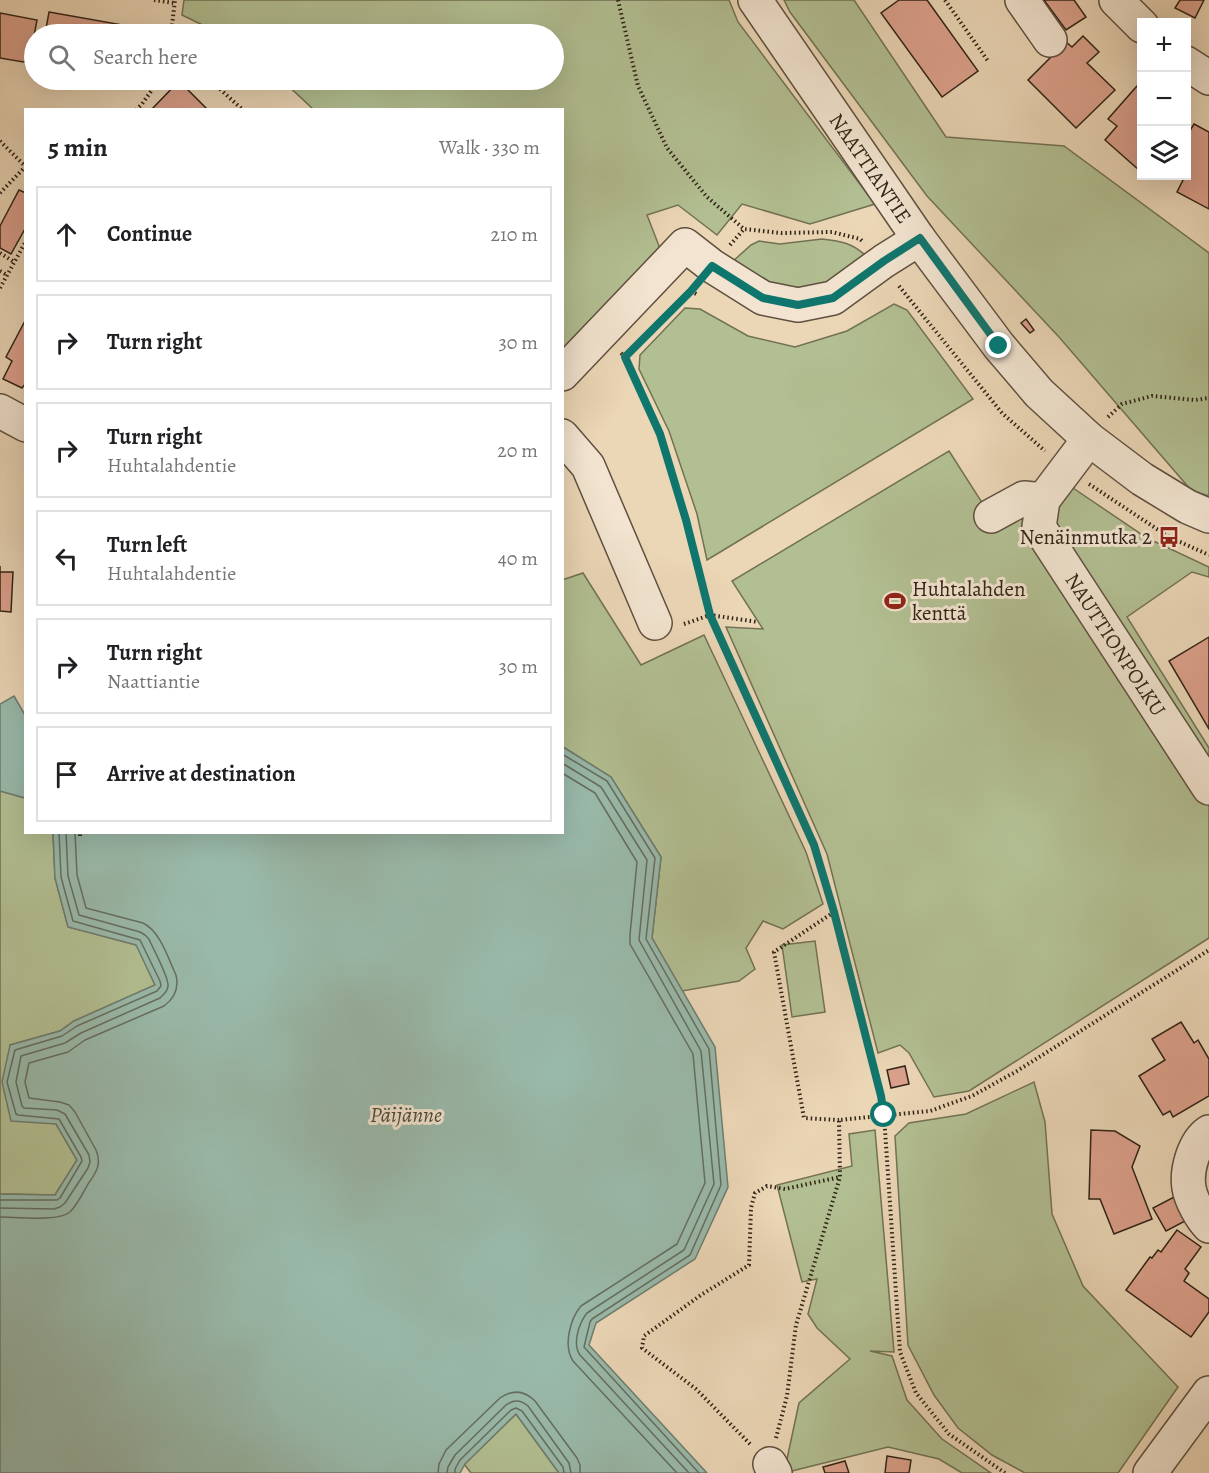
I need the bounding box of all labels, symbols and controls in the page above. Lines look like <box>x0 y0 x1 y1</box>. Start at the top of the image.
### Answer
map controls <box>1137 18 1191 180</box>
button: + <box>1137 18 1191 72</box>
search box <box>24 24 564 90</box>
icon: search <box>45 41 78 74</box>
text: Search here <box>93 42 198 72</box>
button: − <box>1137 72 1191 126</box>
street label: NAATTIANTIE <box>823 108 918 229</box>
button: layers <box>1137 126 1191 180</box>
text: 5 min <box>48 130 108 165</box>
text: Walk · 330 m <box>439 134 540 161</box>
icon: ahead <box>50 218 83 251</box>
text: Continue <box>107 219 192 249</box>
text: 210 m <box>490 221 538 248</box>
icon: right <box>50 326 83 359</box>
text: Turn right <box>107 327 203 357</box>
text: 30 m <box>498 329 538 356</box>
route end <box>985 332 1011 358</box>
text: Turn right <box>107 422 203 452</box>
icon: right <box>50 434 83 467</box>
text: 20 m <box>497 437 538 464</box>
text: Huhtalahdentie <box>107 452 236 479</box>
place label: Nenäinmutka 2 <box>1019 523 1152 551</box>
bus stop icon: Nenäinmutka 2 <box>1157 525 1181 549</box>
text: Turn left <box>107 530 187 560</box>
icon: left <box>50 542 83 575</box>
text: 40 m <box>498 545 538 572</box>
text: Huhtalahdentie <box>107 560 236 587</box>
street label: NAUTTIONPOLKU <box>1059 568 1172 722</box>
place label: Huhtalahden kenttä <box>912 575 1025 627</box>
sports icon: Huhtalahden kenttä <box>883 589 907 613</box>
text: Turn right <box>107 638 203 668</box>
icon: right <box>50 650 83 683</box>
text: 30 m <box>498 653 538 680</box>
text: Naattiantie <box>107 668 200 695</box>
icon: arrive <box>50 758 83 791</box>
text: Arrive at destination <box>107 759 296 789</box>
water label: Päijänne <box>370 1100 442 1130</box>
route start <box>870 1101 896 1127</box>

